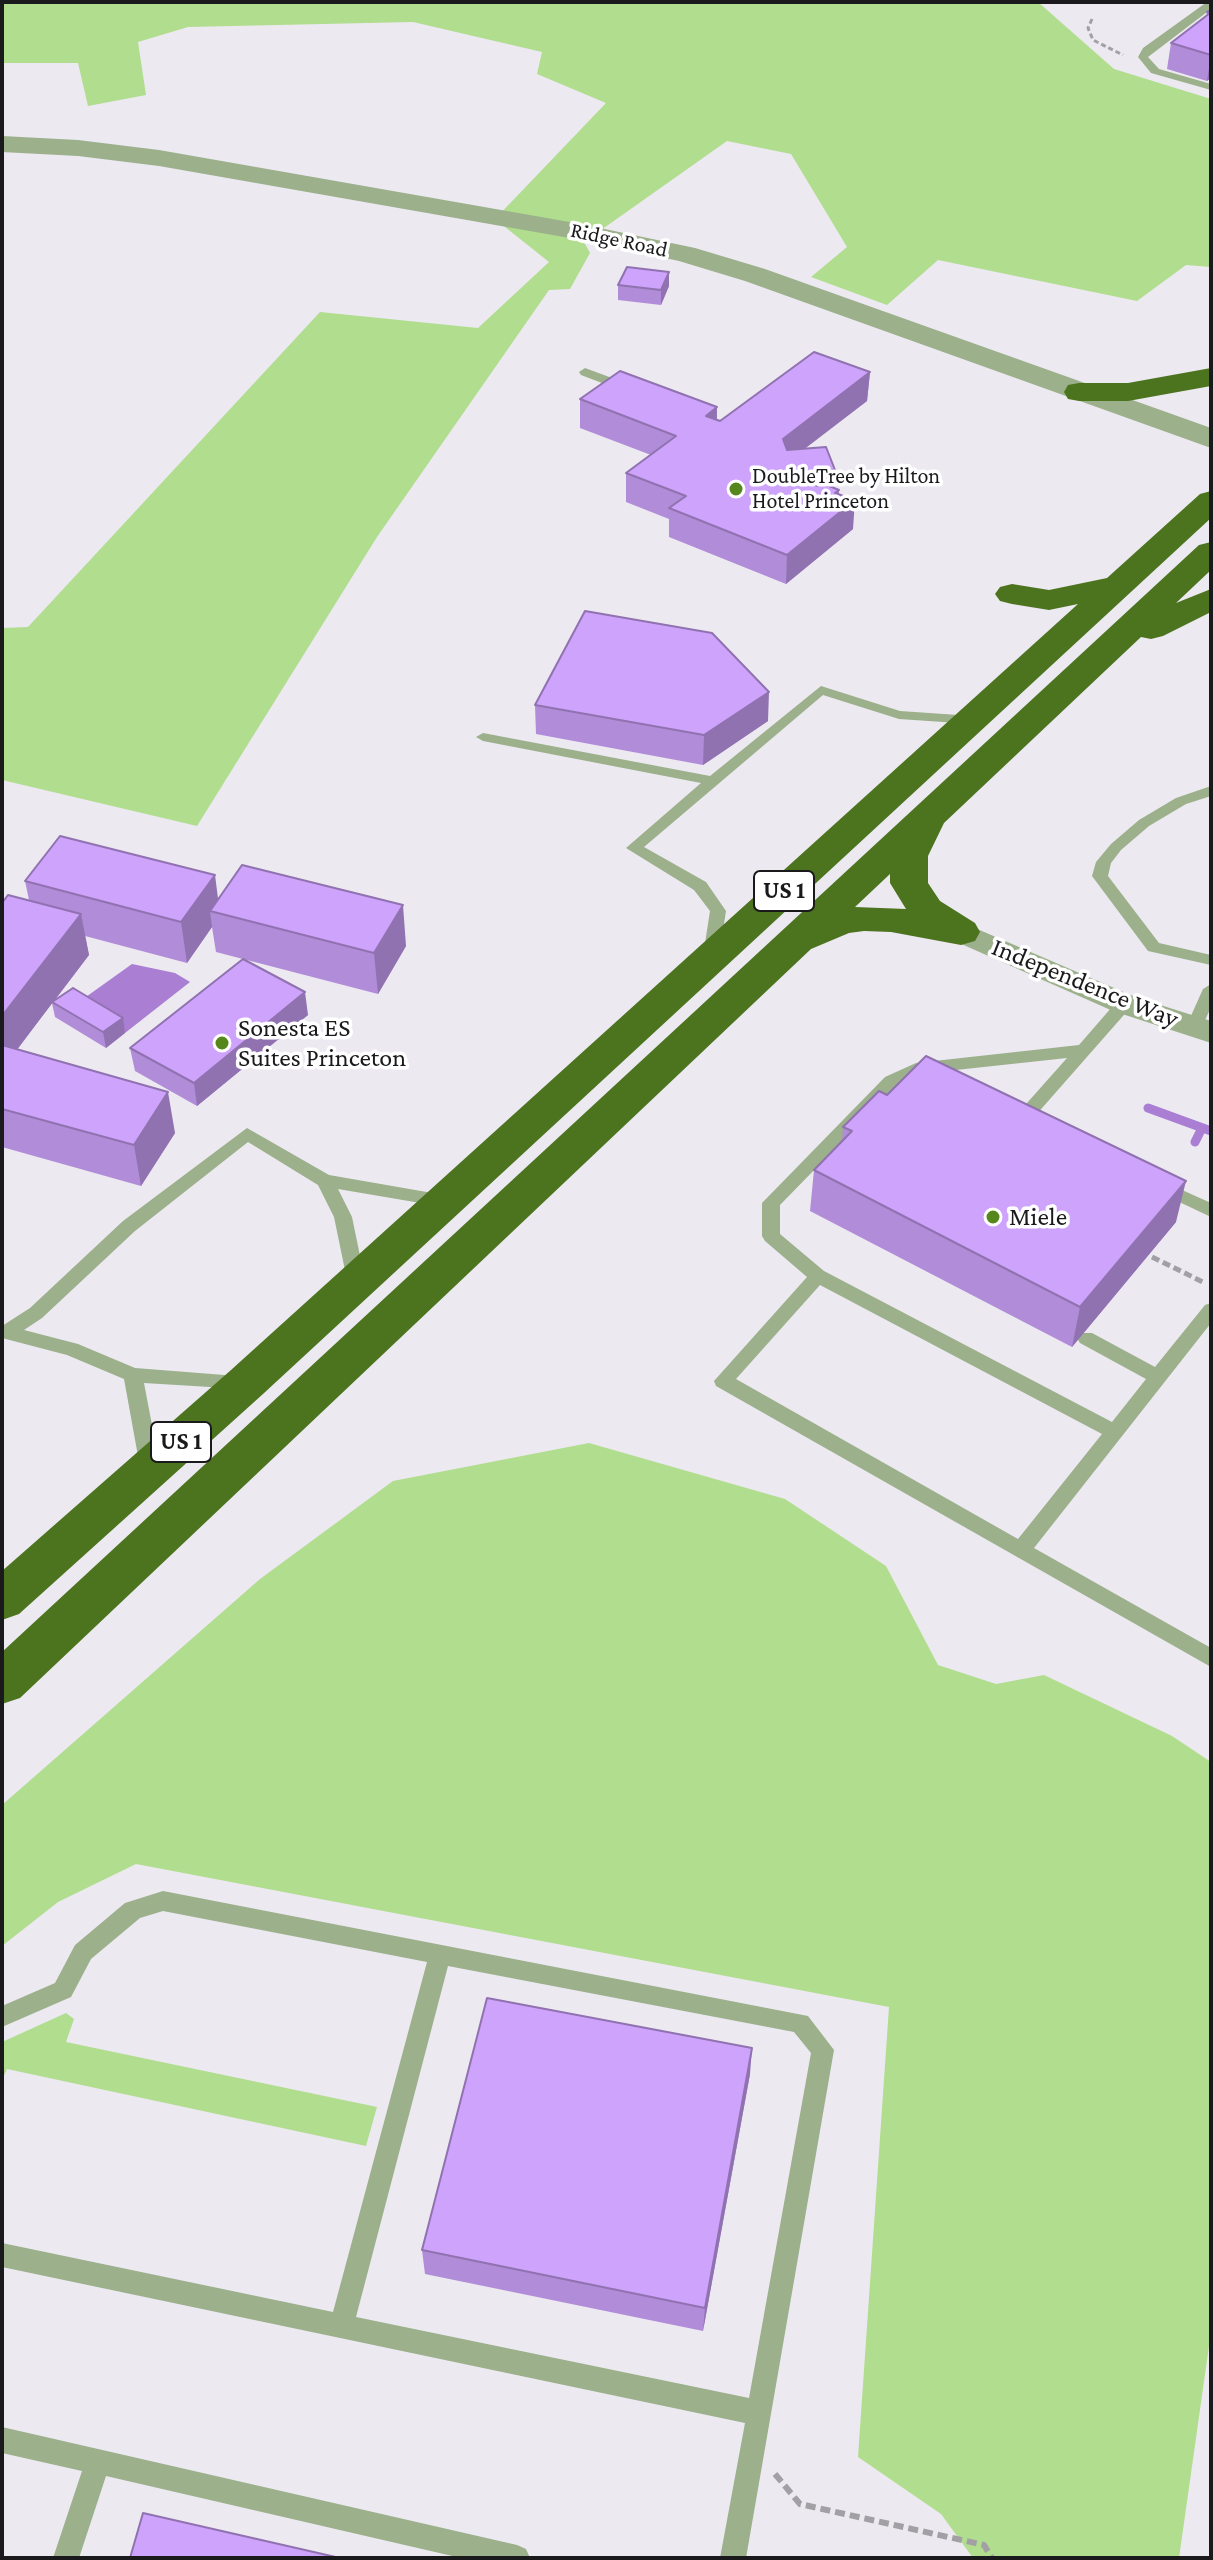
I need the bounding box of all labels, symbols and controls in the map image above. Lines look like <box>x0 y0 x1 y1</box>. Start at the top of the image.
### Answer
street label: Ridge Road <box>568 217 670 263</box>
place label: DoubleTree by Hilton Hotel Princeton <box>752 463 940 514</box>
marker: DoubleTree by Hilton Hotel Princeton <box>727 480 745 498</box>
road number: US 1 <box>754 871 814 911</box>
street label: Independence Way <box>987 931 1183 1035</box>
place label: Sonesta ES Suites Princeton <box>238 1012 406 1074</box>
marker: Sonesta ES Suites Princeton <box>213 1034 231 1052</box>
place label: Miele <box>1009 1201 1067 1233</box>
marker: Miele <box>984 1208 1002 1226</box>
road number: US 1 <box>151 1422 211 1462</box>

